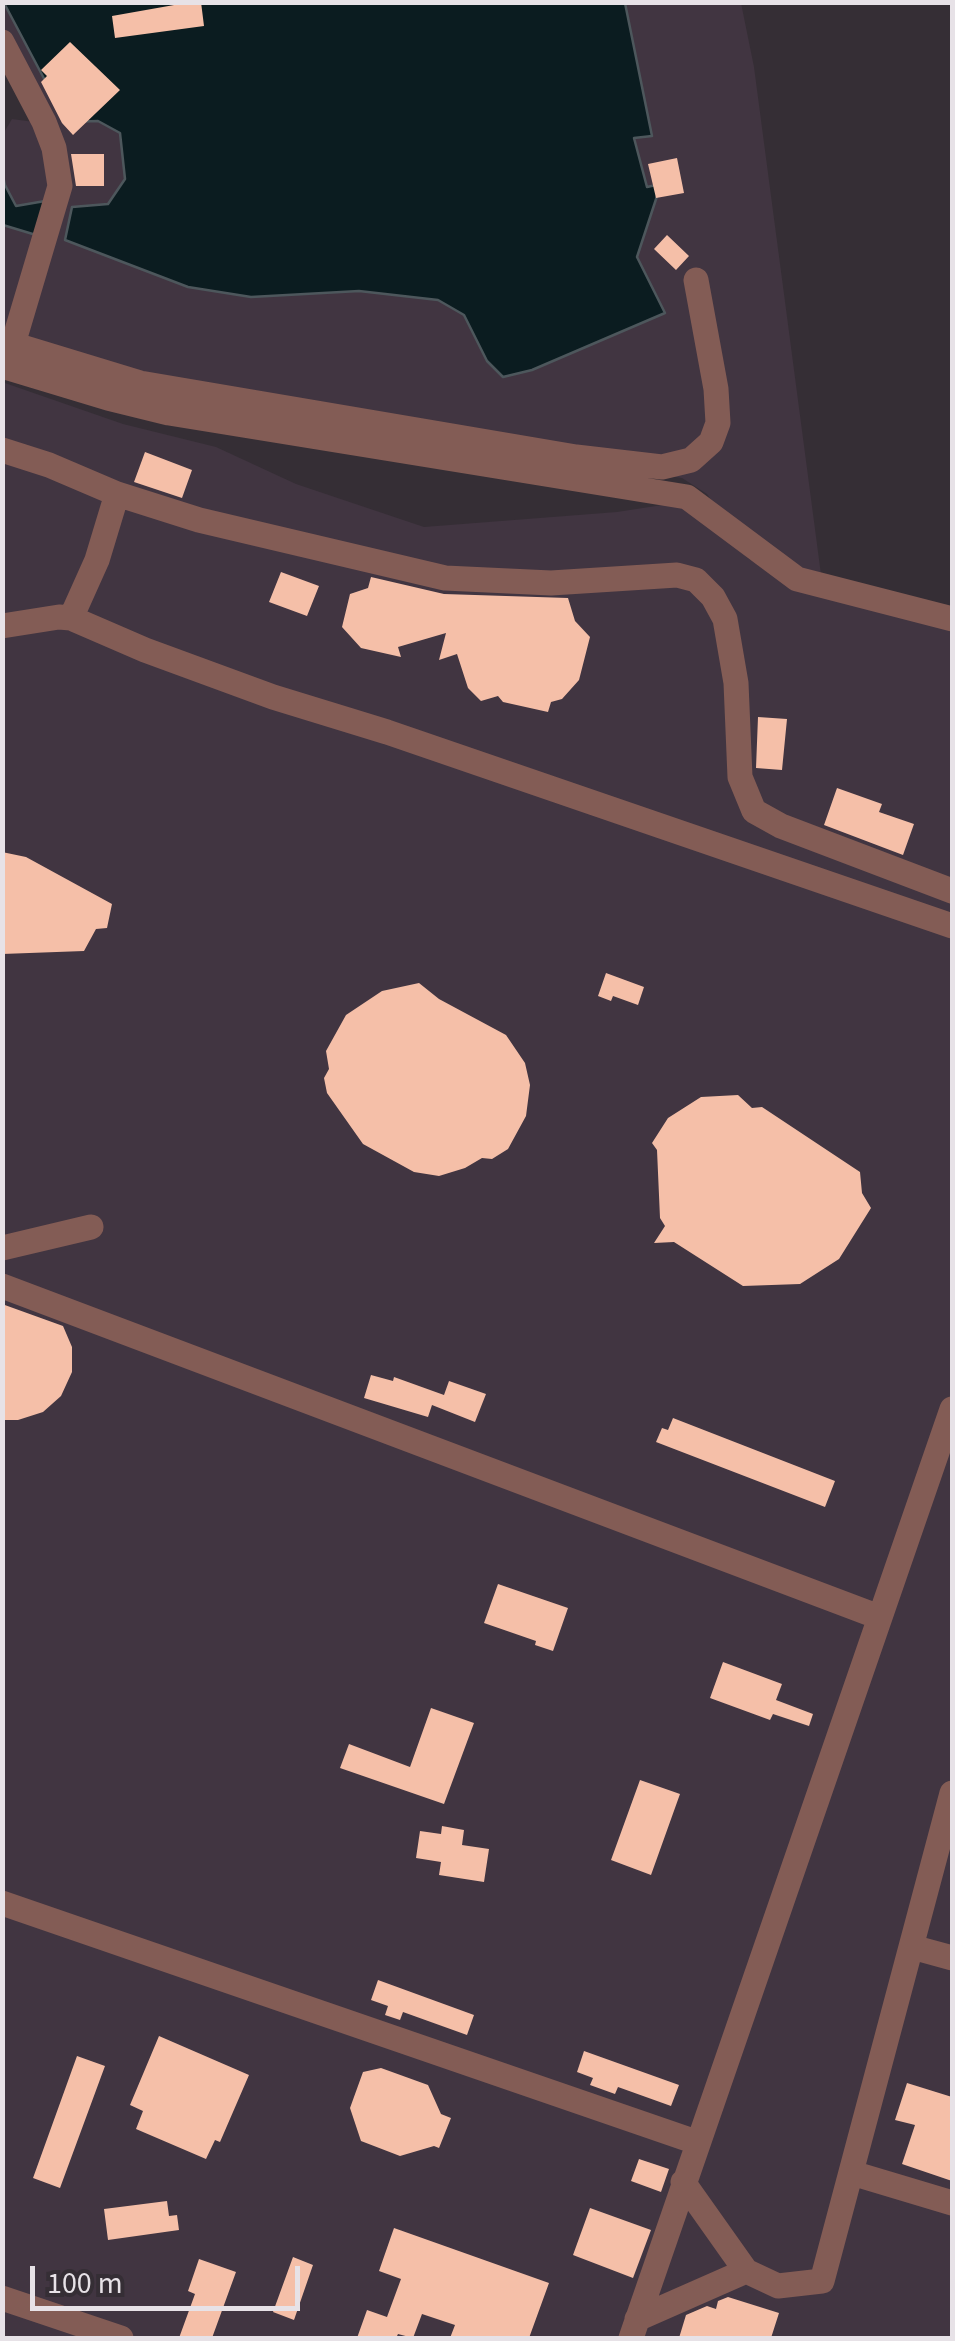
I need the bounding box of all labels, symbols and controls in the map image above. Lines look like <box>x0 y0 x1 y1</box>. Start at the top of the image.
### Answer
scale bar <box>35 2246 305 2308</box>
text: 100 m <box>47 2262 123 2305</box>

